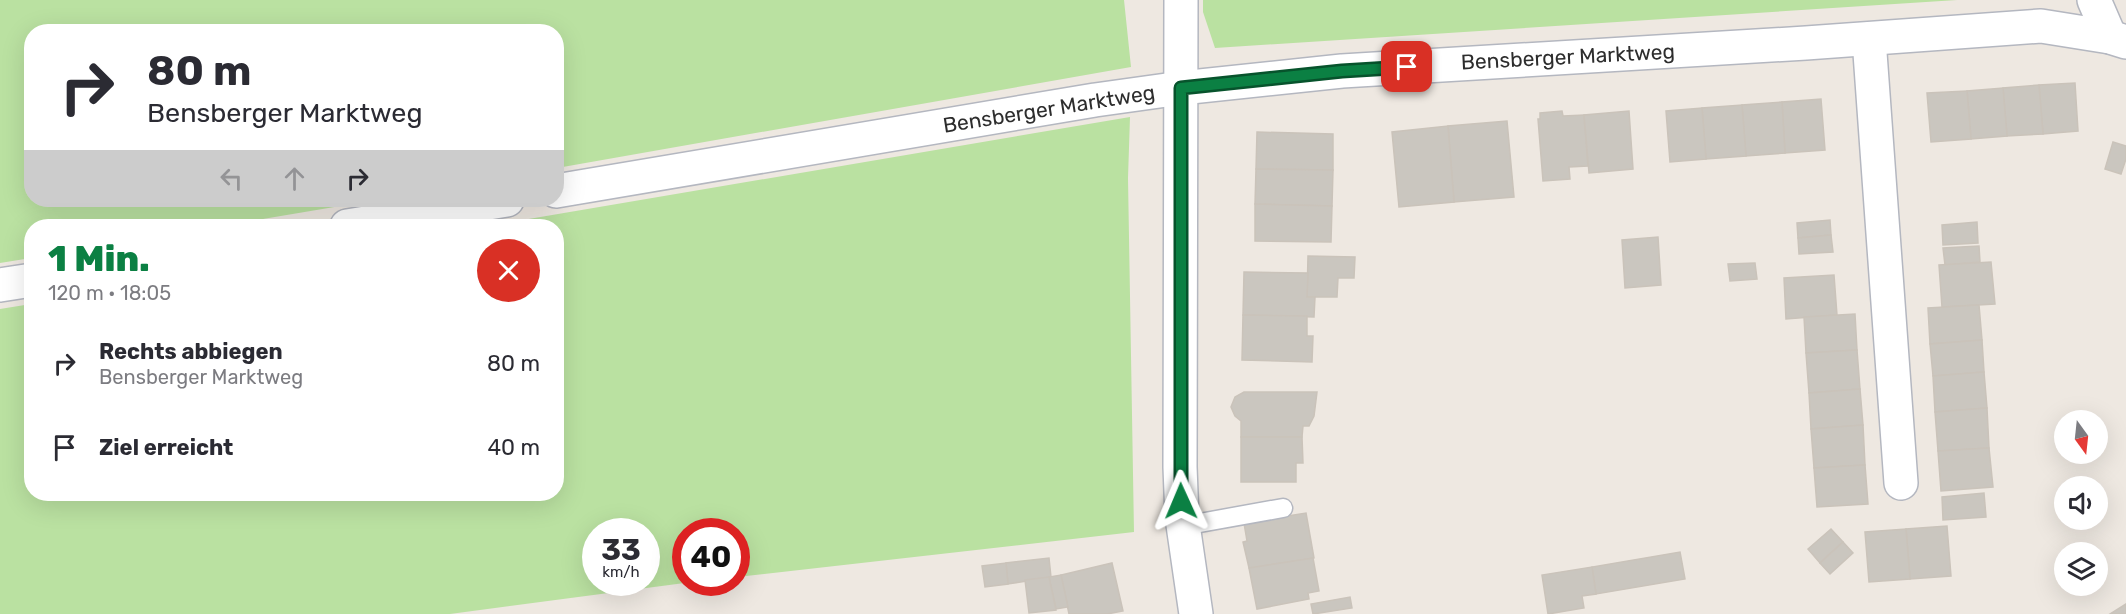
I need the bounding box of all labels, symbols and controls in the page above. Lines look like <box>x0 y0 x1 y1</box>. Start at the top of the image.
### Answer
street label: Bensberger Marktweg <box>1460 38 1676 75</box>
pin <box>1381 41 1432 92</box>
text: 80 m <box>147 46 251 96</box>
icon: right <box>48 48 126 126</box>
icon: arrive <box>1390 50 1423 83</box>
street label: Bensberger Marktweg <box>941 79 1157 138</box>
text: Bensberger Marktweg <box>147 97 423 129</box>
icon: left <box>215 162 248 195</box>
icon: ahead <box>278 162 311 195</box>
icon: right <box>341 162 374 195</box>
text: 1 Min. <box>48 237 150 280</box>
button: close <box>477 239 540 302</box>
text: 120 m · 18:05 <box>48 281 171 305</box>
text: Rechts abbiegen <box>99 338 283 365</box>
icon: right <box>48 347 81 380</box>
text: 80 m <box>487 350 540 377</box>
text: Bensberger Marktweg <box>99 365 303 389</box>
north arrow <box>2054 410 2108 464</box>
map controls <box>2054 410 2108 596</box>
icon: arrive <box>48 431 81 464</box>
text: Ziel erreicht <box>99 434 233 461</box>
text: 40 m <box>487 434 540 461</box>
position arrow <box>1149 469 1213 533</box>
button: sound <box>2054 476 2108 530</box>
speed limit sign: 40 <box>672 518 750 596</box>
text: 33 <box>601 532 641 568</box>
button: layers <box>2054 542 2108 596</box>
text: km/h <box>602 563 640 581</box>

